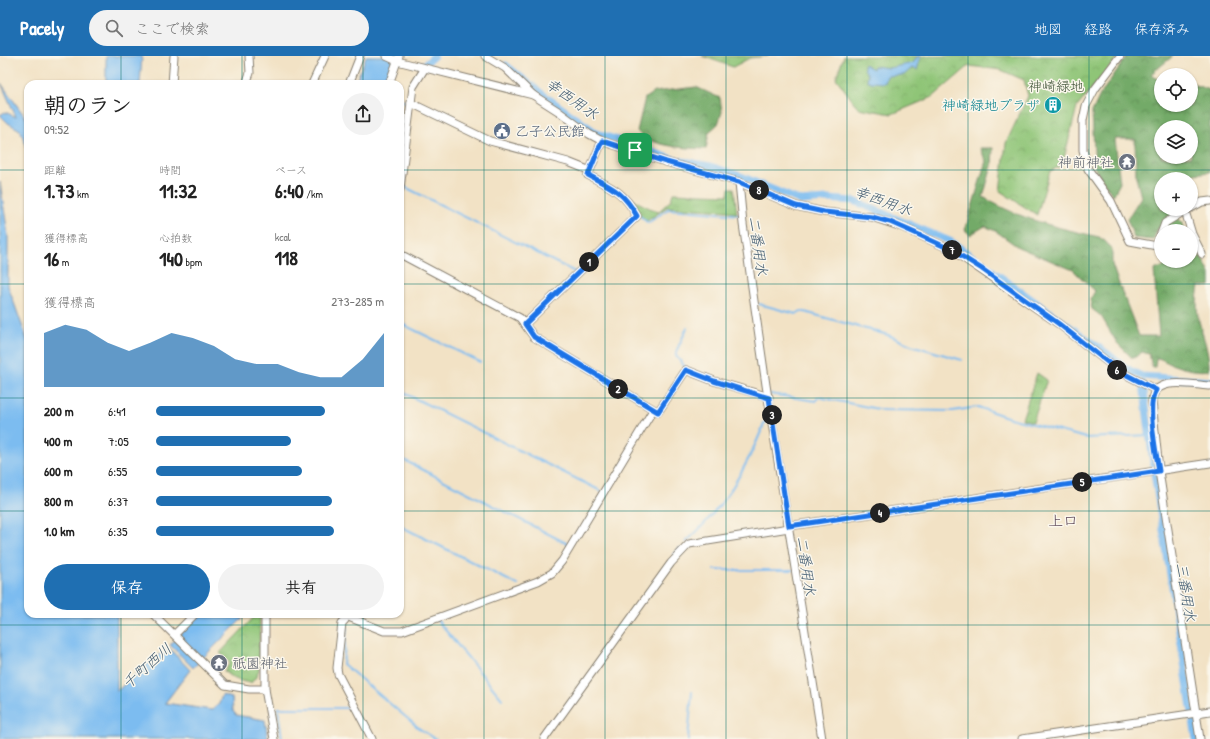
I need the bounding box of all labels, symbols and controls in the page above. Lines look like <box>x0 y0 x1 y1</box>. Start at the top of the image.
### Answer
search box <box>89 10 369 46</box>
text: Pacely <box>20 15 65 41</box>
icon: search <box>103 17 125 39</box>
text: ここで検索 <box>135 18 210 39</box>
text: 地図 <box>1034 19 1062 38</box>
text: 経路 <box>1084 19 1112 38</box>
text: 保存済み <box>1134 19 1190 38</box>
map controls <box>1154 68 1198 268</box>
button: locate <box>1154 68 1198 112</box>
water label: 幸西用水 <box>542 73 603 124</box>
park label: 神崎緑地 <box>1028 76 1084 95</box>
text: 朝のラン <box>44 90 132 120</box>
button: share <box>342 93 384 135</box>
place label: 神崎緑地プラザ <box>942 95 1040 114</box>
building icon: 神崎緑地プラザ <box>1043 95 1063 115</box>
text: 09:52 <box>44 120 69 138</box>
button: layers <box>1154 120 1198 164</box>
public building icon: 乙子公民館 <box>492 121 512 141</box>
place label: 乙子公民館 <box>515 121 585 140</box>
pin <box>618 133 652 167</box>
icon: arrive <box>624 139 646 161</box>
place label: 神前神社 <box>1058 152 1114 171</box>
temple icon: 神前神社 <box>1117 152 1137 172</box>
text: 距離 <box>44 163 66 177</box>
text: 時間 <box>159 163 181 177</box>
text: ペース <box>275 163 307 177</box>
button: + <box>1154 172 1198 216</box>
text: 1.73 <box>44 177 74 204</box>
text: 11:32 <box>159 177 197 204</box>
text: 6:40 <box>275 177 304 204</box>
pin: 8 <box>749 180 769 200</box>
water label: 幸西用水 <box>851 180 915 221</box>
text: 8 <box>757 183 761 197</box>
text: km <box>74 187 89 201</box>
text: /km <box>304 187 323 201</box>
water label: 二番用水 <box>744 215 773 277</box>
button: − <box>1154 224 1198 268</box>
text: kcal <box>275 230 291 244</box>
text: 獲得標高 <box>44 231 88 245</box>
text: 心拍数 <box>159 231 192 245</box>
pin: 7 <box>942 240 962 260</box>
text: 7 <box>949 243 955 257</box>
text: 118 <box>275 244 298 271</box>
text: 16 <box>44 245 59 272</box>
text: 140 <box>159 245 183 272</box>
pin: 1 <box>579 252 599 272</box>
text: m <box>59 255 69 269</box>
text: bpm <box>183 255 202 269</box>
text: 1 <box>587 255 591 269</box>
text: 273–285 m <box>331 292 384 310</box>
text: 獲得標高 <box>44 293 96 311</box>
pin: 6 <box>1107 360 1127 380</box>
text: 6 <box>1115 363 1119 377</box>
pin: 2 <box>608 379 628 399</box>
text: 2 <box>615 382 621 396</box>
text: 200 m <box>44 402 74 420</box>
text: 6:41 <box>108 402 126 420</box>
pin: 3 <box>762 405 782 425</box>
text: 3 <box>770 408 774 422</box>
text: 400 m <box>44 432 72 450</box>
text: 7:05 <box>108 432 129 450</box>
text: 600 m <box>44 462 73 480</box>
text: 6:55 <box>108 462 127 480</box>
pin: 5 <box>1072 472 1092 492</box>
text: 5 <box>1080 475 1084 489</box>
text: 800 m <box>44 492 73 510</box>
text: 6:37 <box>108 492 128 510</box>
pin: 4 <box>870 503 890 523</box>
text: 4 <box>878 506 882 520</box>
district label: 上口 <box>1048 510 1078 531</box>
text: 1.0 km <box>44 522 75 540</box>
text: 6:35 <box>108 522 128 540</box>
water label: 二番用水 <box>792 535 821 597</box>
water label: 三番用水 <box>1171 561 1202 623</box>
button: 保存 <box>44 564 210 610</box>
button: 共有 <box>218 564 384 610</box>
water label: 千町西川 <box>117 638 176 693</box>
temple icon: 祇園神社 <box>209 653 229 673</box>
place label: 祇園神社 <box>232 653 288 672</box>

